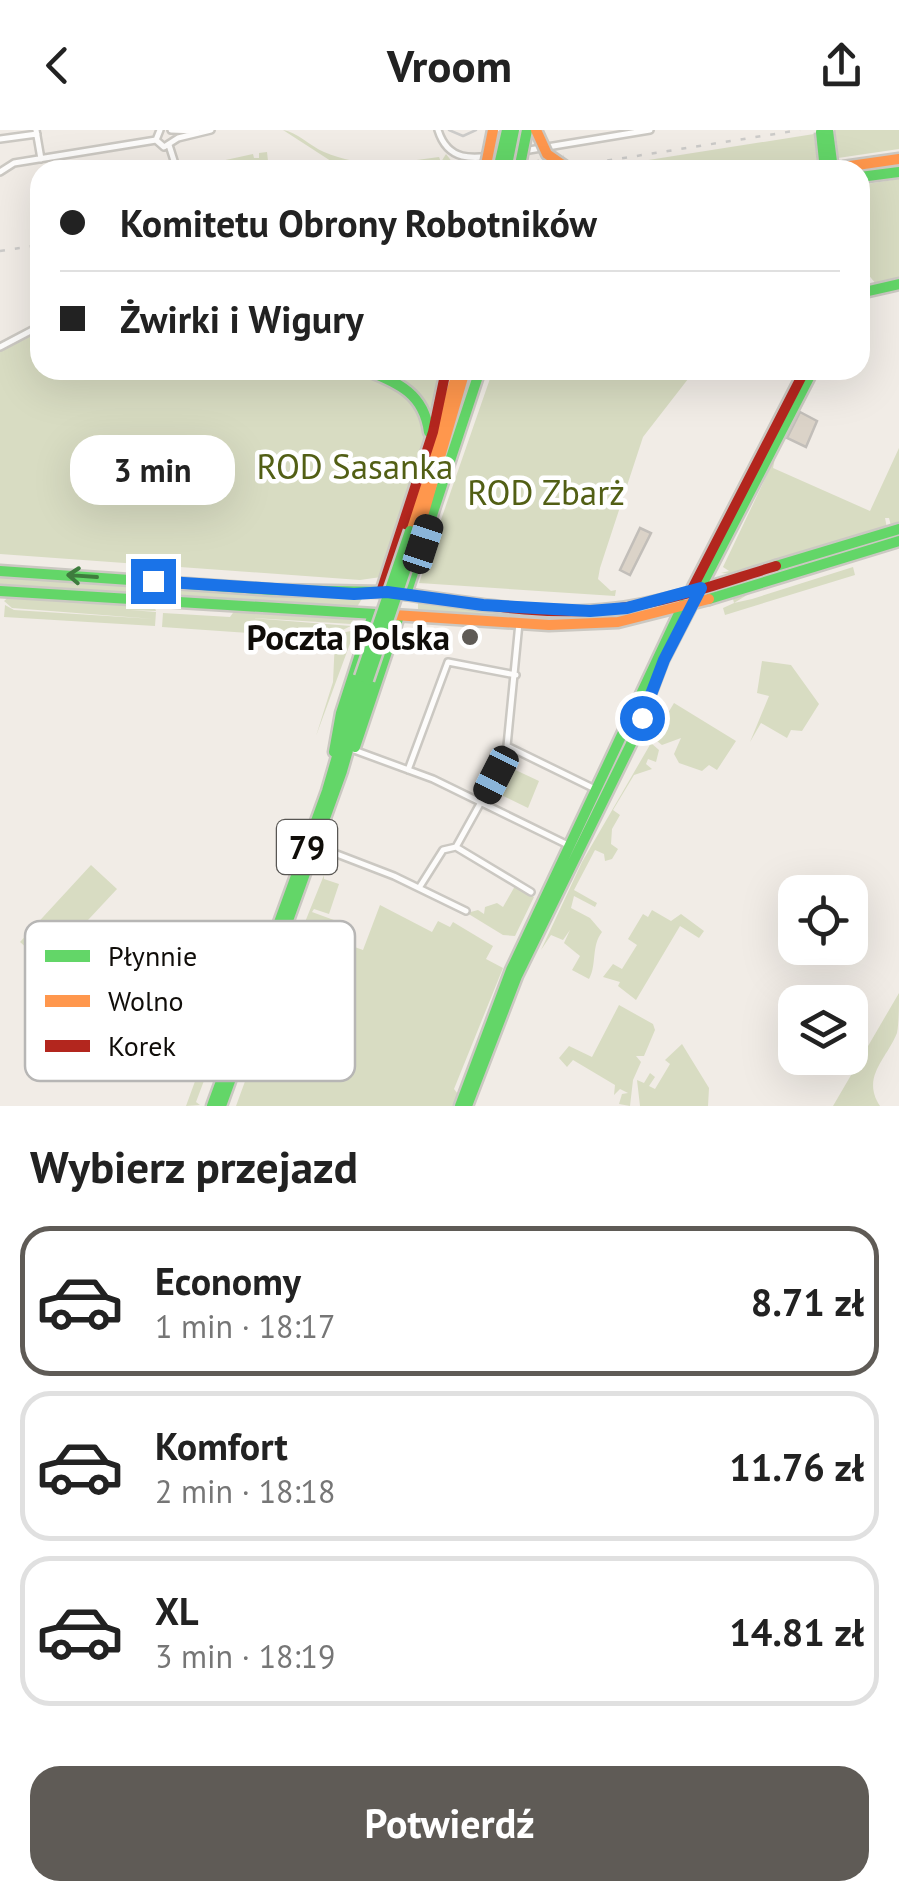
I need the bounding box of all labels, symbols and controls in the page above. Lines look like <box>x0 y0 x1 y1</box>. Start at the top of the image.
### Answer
text: Vroom <box>387 36 512 94</box>
icon: back <box>30 38 85 93</box>
icon: share <box>814 38 869 93</box>
text: Komitetu Obrony Robotników <box>120 198 597 247</box>
text: Żwirki i Wigury <box>120 294 364 343</box>
callout: 3 min <box>70 436 236 506</box>
park label: ROD Sasanka <box>257 443 453 489</box>
text: 3 min <box>113 449 192 491</box>
park label: ROD Zbarż <box>467 469 625 515</box>
car <box>399 511 447 577</box>
route end <box>131 559 176 604</box>
one-way arrow <box>66 567 98 586</box>
place label: Poczta Polska <box>246 614 450 660</box>
marker: Poczta Polska <box>459 626 481 648</box>
route start <box>620 696 665 741</box>
car <box>469 741 523 809</box>
road number: 79 <box>277 820 337 874</box>
map controls <box>778 875 868 1075</box>
button: locate <box>778 875 868 965</box>
legend <box>25 921 355 1081</box>
text: Płynnie <box>108 937 197 974</box>
text: Wolno <box>108 982 184 1019</box>
button: layers <box>778 985 868 1075</box>
text: Korek <box>108 1027 176 1064</box>
text: Wybierz przejazd <box>30 1137 358 1195</box>
icon: car <box>35 1256 125 1346</box>
text: Economy <box>155 1256 301 1305</box>
text: 8.71 zł <box>751 1277 864 1326</box>
text: 1 min · 18:17 <box>155 1305 335 1347</box>
icon: car <box>35 1421 125 1511</box>
text: Komfort <box>155 1421 288 1470</box>
text: 11.76 zł <box>729 1442 864 1491</box>
text: 2 min · 18:18 <box>155 1470 335 1512</box>
icon: car <box>35 1586 125 1676</box>
text: XL <box>155 1586 199 1635</box>
text: 14.81 zł <box>729 1607 864 1656</box>
text: 3 min · 18:19 <box>155 1635 335 1677</box>
button: Potwierdź <box>30 1766 869 1881</box>

